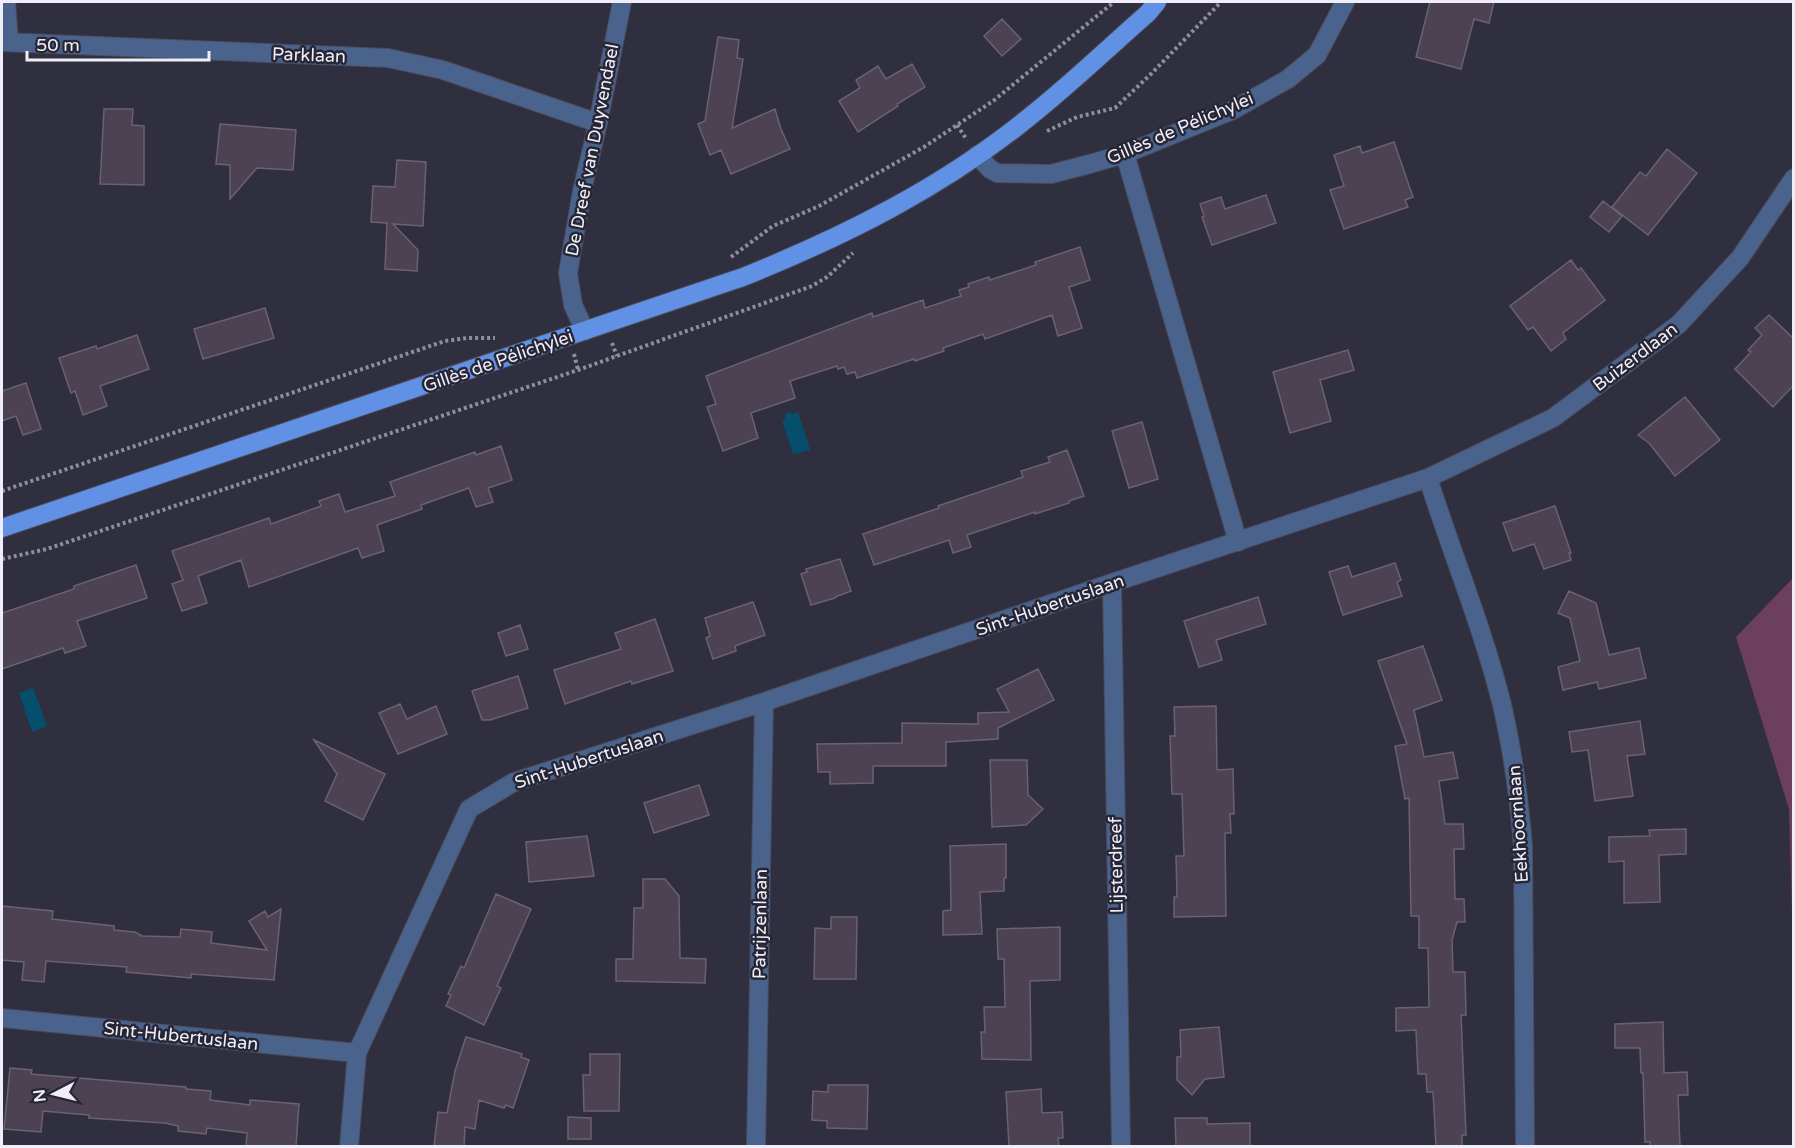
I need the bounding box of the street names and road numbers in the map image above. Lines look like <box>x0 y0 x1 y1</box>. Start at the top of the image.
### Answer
street label: De Dreef van Duyvendael <box>561 42 623 258</box>
street label: Parklaan <box>272 43 346 67</box>
street label: Gillès de Pélichylei <box>1103 87 1257 169</box>
street label: Buizerdlaan <box>1588 318 1682 396</box>
street label: Gillès de Pélichylei <box>420 325 576 397</box>
street label: Sint-Hubertuslaan <box>973 569 1127 641</box>
street label: Sint-Hubertuslaan <box>512 725 666 793</box>
street label: Eekhoornlaan <box>1503 765 1533 883</box>
street label: Lijsterdreef <box>1104 816 1128 914</box>
street label: Patrijzenlaan <box>748 869 772 979</box>
street label: Sint-Hubertuslaan <box>103 1017 259 1055</box>

